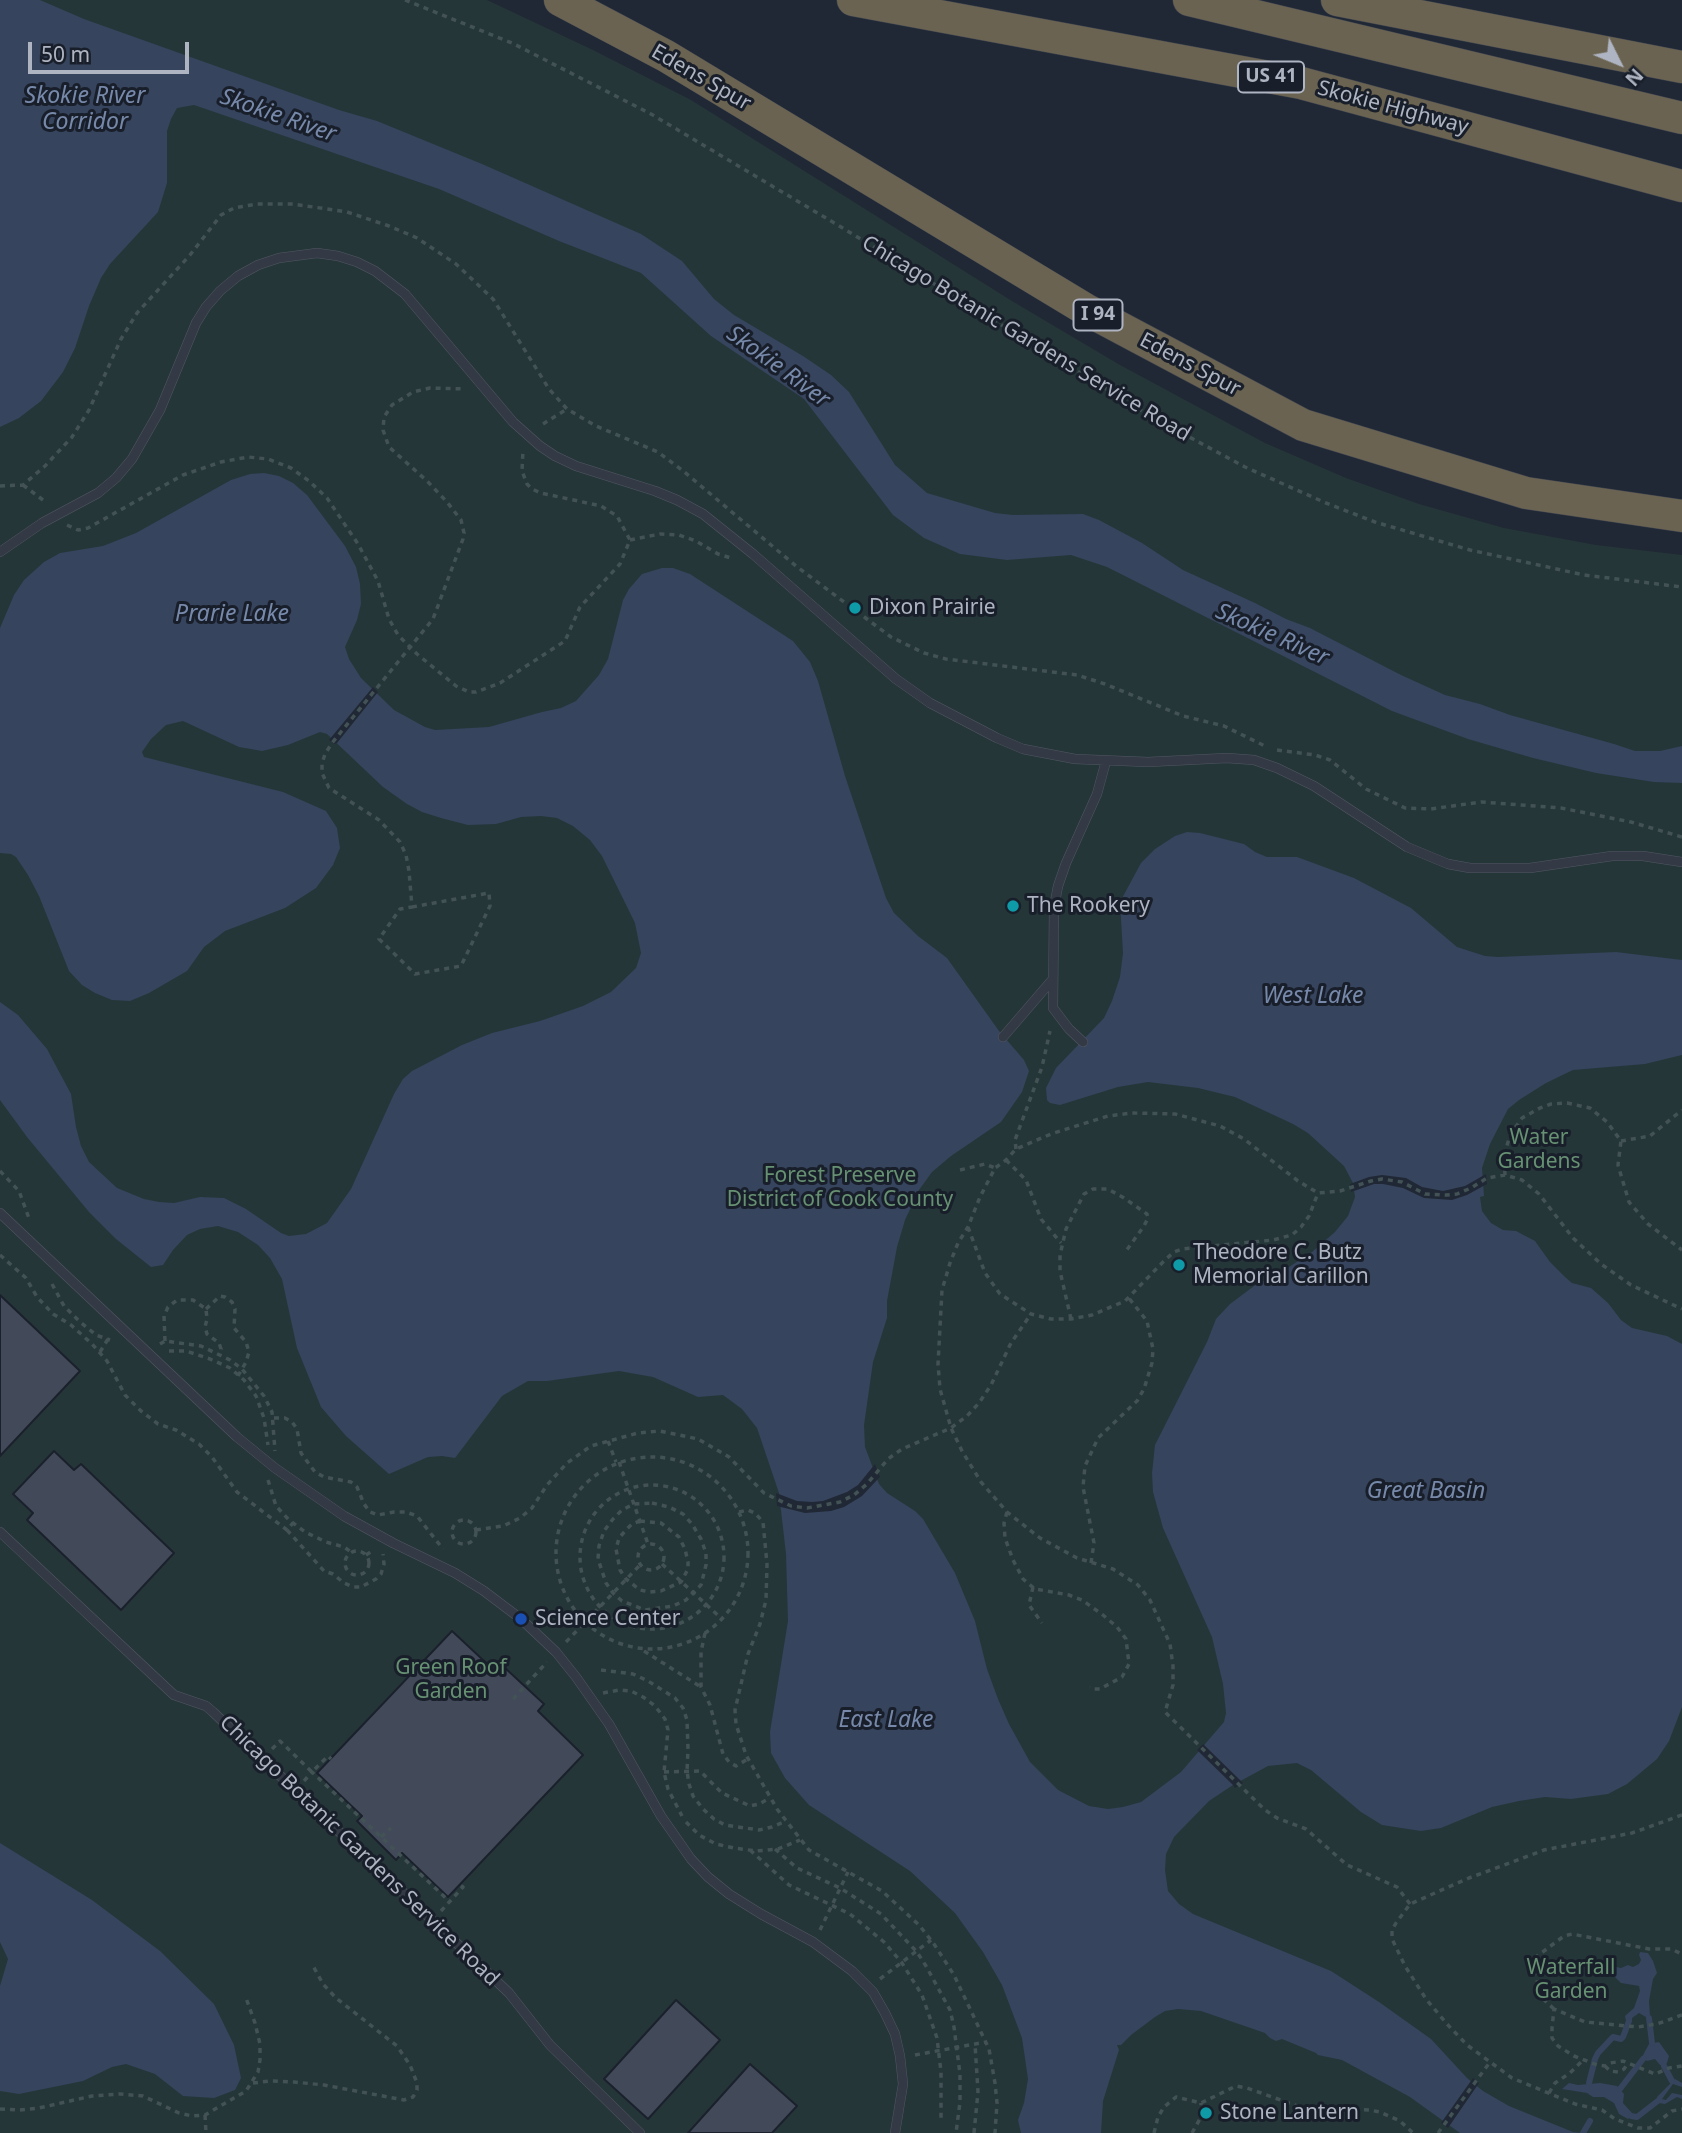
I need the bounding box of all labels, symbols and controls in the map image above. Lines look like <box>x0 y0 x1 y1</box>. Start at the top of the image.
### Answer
scale bar <box>32 28 192 72</box>
north arrow <box>1584 28 1654 98</box>
street label: Edens Spur <box>647 39 755 117</box>
text: 50 m <box>41 40 90 68</box>
road number: US 41 <box>1238 61 1304 92</box>
text: N <box>1620 63 1649 92</box>
street label: Skokie Highway <box>1315 76 1471 140</box>
water label: Skokie River Corridor <box>25 82 145 136</box>
water label: Skokie River <box>216 83 340 149</box>
street label: Chicago Botanic Gardens Service Road <box>857 231 1195 447</box>
road number: I 94 <box>1074 300 1122 330</box>
water label: Skokie River <box>721 320 835 414</box>
street label: Edens Spur <box>1135 328 1245 402</box>
place label: Dixon Prairie <box>869 595 996 621</box>
water label: Skokie River <box>1211 598 1333 672</box>
water label: Prarie Lake <box>175 600 289 628</box>
marker: Dixon Prairie <box>847 600 863 616</box>
place label: The Rookery <box>1027 893 1150 919</box>
marker: The Rookery <box>1005 898 1021 914</box>
water label: West Lake <box>1263 982 1363 1010</box>
park label: Water Gardens <box>1497 1125 1581 1175</box>
park label: Forest Preserve District of Cook County <box>727 1163 953 1213</box>
place label: Theodore C. Butz Memorial Carillon <box>1193 1240 1369 1290</box>
marker: Theodore C. Butz Memorial Carillon <box>1171 1257 1187 1273</box>
water label: Great Basin <box>1367 1477 1485 1505</box>
place label: Science Center <box>535 1606 680 1632</box>
marker: Science Center <box>513 1611 529 1627</box>
park label: Green Roof Garden <box>395 1655 507 1705</box>
water label: East Lake <box>839 1706 933 1734</box>
street label: Chicago Botanic Gardens Service Road <box>214 1710 504 1992</box>
park label: Waterfall Garden <box>1527 1955 1615 2005</box>
place label: Stone Lantern <box>1220 2100 1359 2126</box>
marker: Stone Lantern <box>1198 2105 1214 2121</box>

